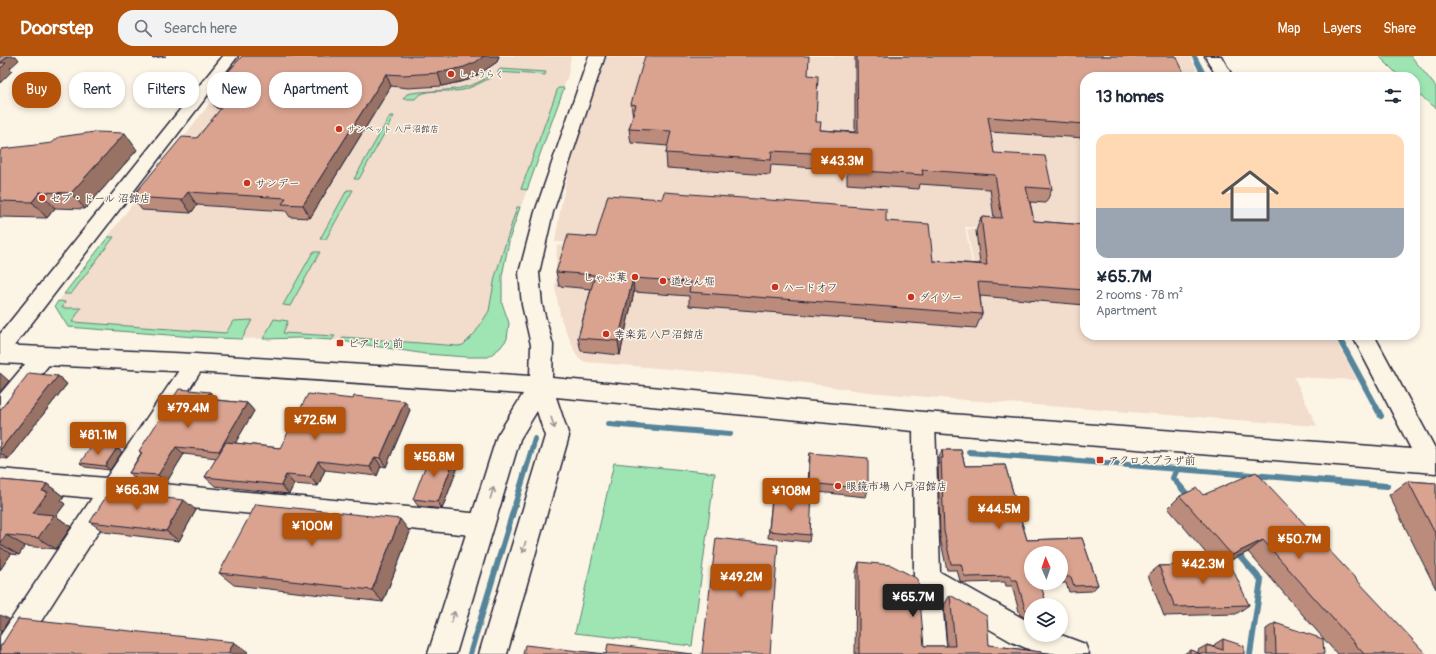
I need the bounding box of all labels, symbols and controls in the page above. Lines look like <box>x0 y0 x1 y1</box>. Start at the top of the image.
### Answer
search box <box>118 10 398 46</box>
text: Doorstep <box>20 16 94 40</box>
icon: search <box>132 17 154 39</box>
text: Search here <box>164 19 237 38</box>
text: Map <box>1278 20 1301 37</box>
text: Layers <box>1323 20 1361 37</box>
text: Share <box>1383 20 1416 37</box>
marker: しょうらく <box>446 69 456 79</box>
place label: しょうらく <box>459 69 504 80</box>
chip: Buy <box>12 72 61 108</box>
chip: Rent <box>69 72 125 108</box>
chip: Filters <box>133 72 199 108</box>
chip: New <box>207 72 261 108</box>
chip: Apartment <box>269 72 362 108</box>
icon: filters <box>1382 85 1404 107</box>
text: 13 homes <box>1096 86 1164 107</box>
marker: サンペット 八戸沼館店 <box>334 124 344 134</box>
place label: サンペット 八戸沼館店 <box>347 124 439 135</box>
pin: ¥43.3M <box>809 148 875 182</box>
text: ¥43.3M <box>820 153 864 169</box>
icon: home <box>1214 160 1286 232</box>
place label: サンデー <box>255 177 299 190</box>
marker: サンデー <box>242 178 252 188</box>
place label: セプ・ドール 沼館店 <box>50 192 151 205</box>
marker: セプ・ドール 沼館店 <box>37 193 47 203</box>
text: ¥65.7M <box>1096 266 1152 287</box>
place label: しゃぶ葉 <box>583 271 627 284</box>
marker: しゃぶ葉 <box>630 272 640 282</box>
place label: 道とん堀 <box>671 275 715 288</box>
marker: 道とん堀 <box>658 276 668 286</box>
place label: ハードオフ <box>783 281 838 294</box>
marker: ハードオフ <box>770 282 780 292</box>
text: 2 rooms · 78 m² <box>1096 287 1183 303</box>
place label: ダイソー <box>919 291 962 304</box>
marker: ダイソー <box>906 292 916 302</box>
text: Apartment <box>1096 303 1157 319</box>
place label: 幸楽苑 八戸沼館店 <box>614 328 704 341</box>
marker: 幸楽苑 八戸沼館店 <box>601 329 611 339</box>
place label: ピアドゥ前 <box>348 337 403 350</box>
marker: ピアドゥ前 <box>335 338 345 348</box>
pin: ¥79.4M <box>155 395 221 429</box>
text: ¥79.4M <box>167 400 209 416</box>
pin: ¥72.6M <box>282 407 348 441</box>
text: ¥72.6M <box>294 412 336 428</box>
one-way arrow <box>549 417 557 429</box>
pin: ¥81.1M <box>65 422 131 456</box>
text: ¥81.1M <box>79 427 117 443</box>
pin: ¥58.8M <box>401 444 467 478</box>
text: ¥58.8M <box>413 449 455 465</box>
place label: アクロスプラザ前 <box>1108 454 1195 467</box>
marker: アクロスプラザ前 <box>1095 455 1105 465</box>
pin: ¥66.3M <box>104 477 170 511</box>
pin: ¥108M <box>763 478 819 512</box>
place label: 眼鏡市場 八戸沼館店 <box>846 480 947 493</box>
marker: 眼鏡市場 八戸沼館店 <box>833 481 843 491</box>
text: ¥66.3M <box>115 482 159 498</box>
text: ¥108M <box>772 483 810 499</box>
one-way arrow <box>489 486 496 499</box>
pin: ¥44.5M <box>966 496 1032 530</box>
text: ¥44.5M <box>977 501 1021 517</box>
pin: ¥100M <box>284 513 340 547</box>
text: ¥100M <box>291 518 333 534</box>
pin: ¥50.7M <box>1266 526 1332 560</box>
text: ¥50.7M <box>1277 531 1321 547</box>
one-way arrow <box>520 541 527 554</box>
north arrow <box>1024 546 1068 590</box>
map controls <box>1024 546 1068 642</box>
pin: ¥42.3M <box>1170 551 1236 585</box>
text: ¥42.3M <box>1181 556 1225 572</box>
pin: ¥49.2M <box>708 564 774 598</box>
text: ¥49.2M <box>720 569 762 585</box>
pin: ¥65.7M <box>880 584 946 618</box>
text: ¥65.7M <box>892 589 934 605</box>
button: layers <box>1024 598 1068 642</box>
one-way arrow <box>450 610 457 623</box>

